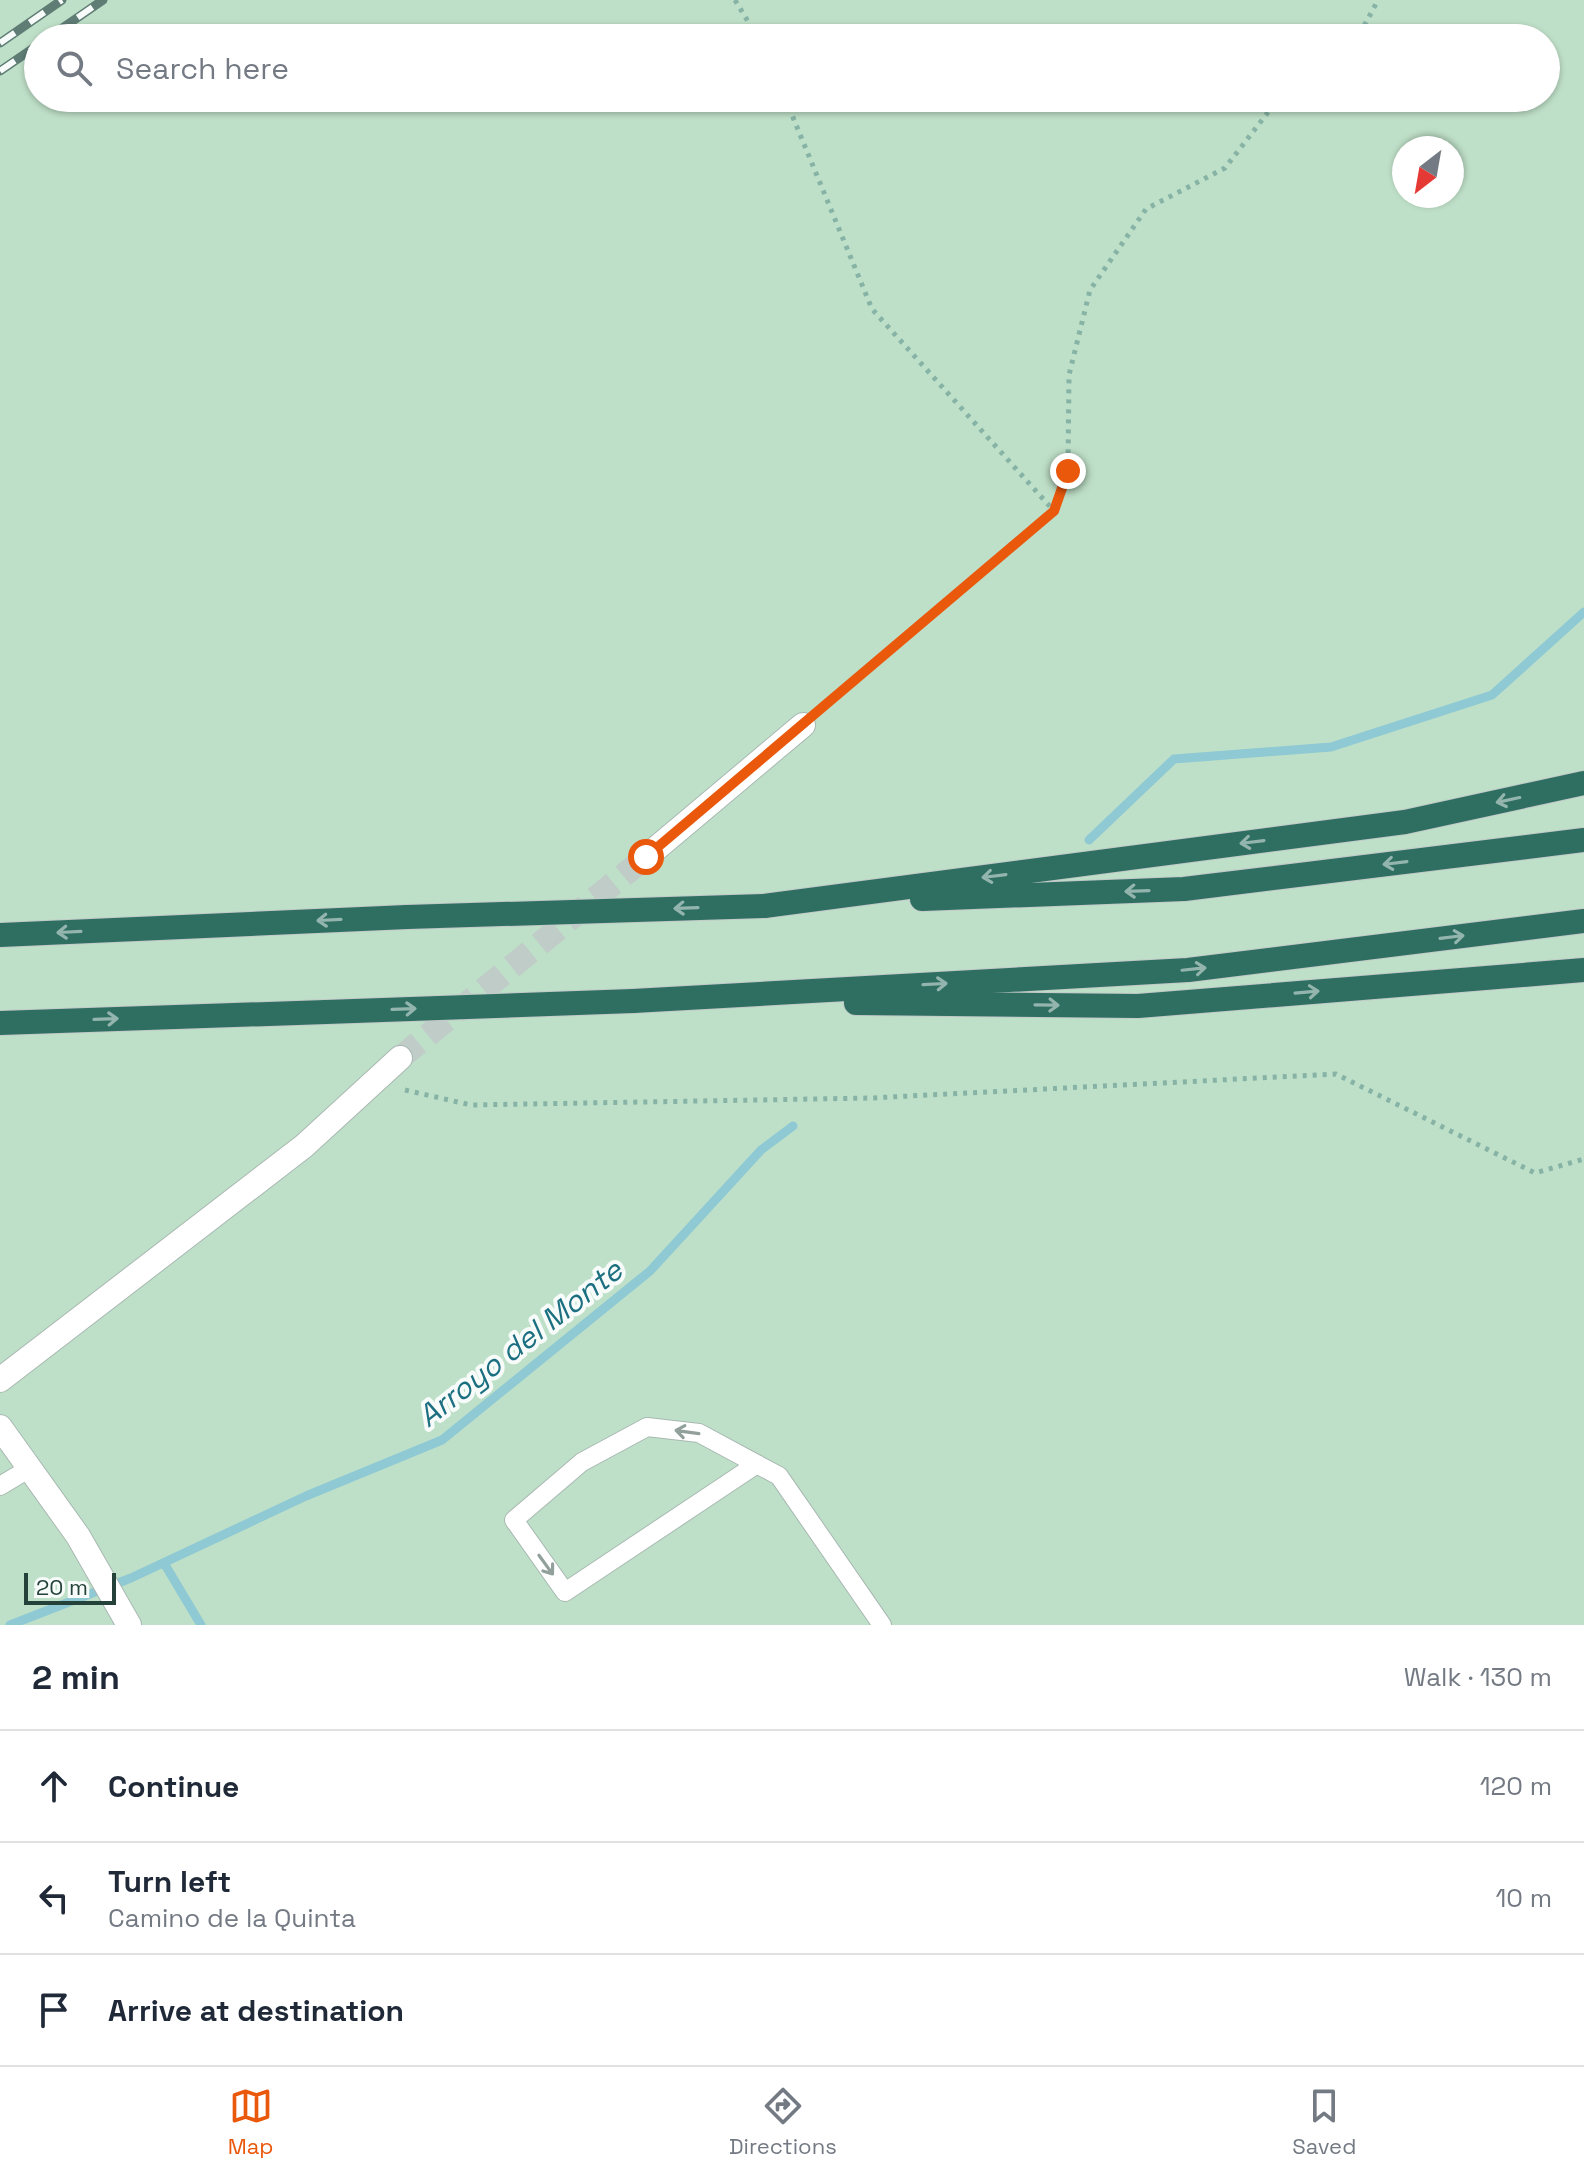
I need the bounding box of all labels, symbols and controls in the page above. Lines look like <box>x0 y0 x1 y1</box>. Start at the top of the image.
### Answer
search box <box>24 24 1560 112</box>
icon: search <box>52 46 96 90</box>
text: Search here <box>116 49 289 88</box>
north arrow <box>1392 136 1464 208</box>
route end <box>1050 453 1086 489</box>
one-way arrow <box>1496 793 1521 808</box>
one-way arrow <box>1239 835 1265 850</box>
route start <box>628 839 664 875</box>
one-way arrow <box>1383 856 1408 871</box>
one-way arrow <box>982 869 1007 884</box>
one-way arrow <box>1124 883 1151 898</box>
one-way arrow <box>673 901 700 916</box>
one-way arrow <box>316 913 343 928</box>
one-way arrow <box>56 924 83 939</box>
one-way arrow <box>1439 930 1465 945</box>
one-way arrow <box>1181 962 1207 977</box>
one-way arrow <box>921 976 948 991</box>
one-way arrow <box>1293 984 1320 999</box>
one-way arrow <box>1033 998 1060 1013</box>
one-way arrow <box>390 1001 417 1016</box>
one-way arrow <box>92 1011 119 1026</box>
water label: Arroyo del Monte <box>410 1250 631 1435</box>
one-way arrow <box>675 1424 701 1439</box>
one-way arrow <box>538 1554 554 1576</box>
scale bar <box>24 1569 116 1605</box>
text: 20 m <box>36 1573 88 1601</box>
text: 2 min <box>32 1656 120 1699</box>
text: Walk · 130 m <box>1404 1660 1552 1694</box>
icon: ahead <box>32 1764 76 1808</box>
text: Continue <box>108 1767 239 1806</box>
text: 120 m <box>1480 1769 1552 1803</box>
text: Turn left <box>108 1862 231 1901</box>
icon: left <box>32 1876 76 1920</box>
text: 10 m <box>1495 1881 1552 1915</box>
text: Camino de la Quinta <box>108 1901 356 1935</box>
icon: arrive <box>32 1988 76 2032</box>
text: Arrive at destination <box>108 1991 404 2030</box>
tab: Map <box>228 2084 274 2160</box>
tab: Directions <box>729 2084 837 2160</box>
tab: Saved <box>1292 2084 1356 2160</box>

